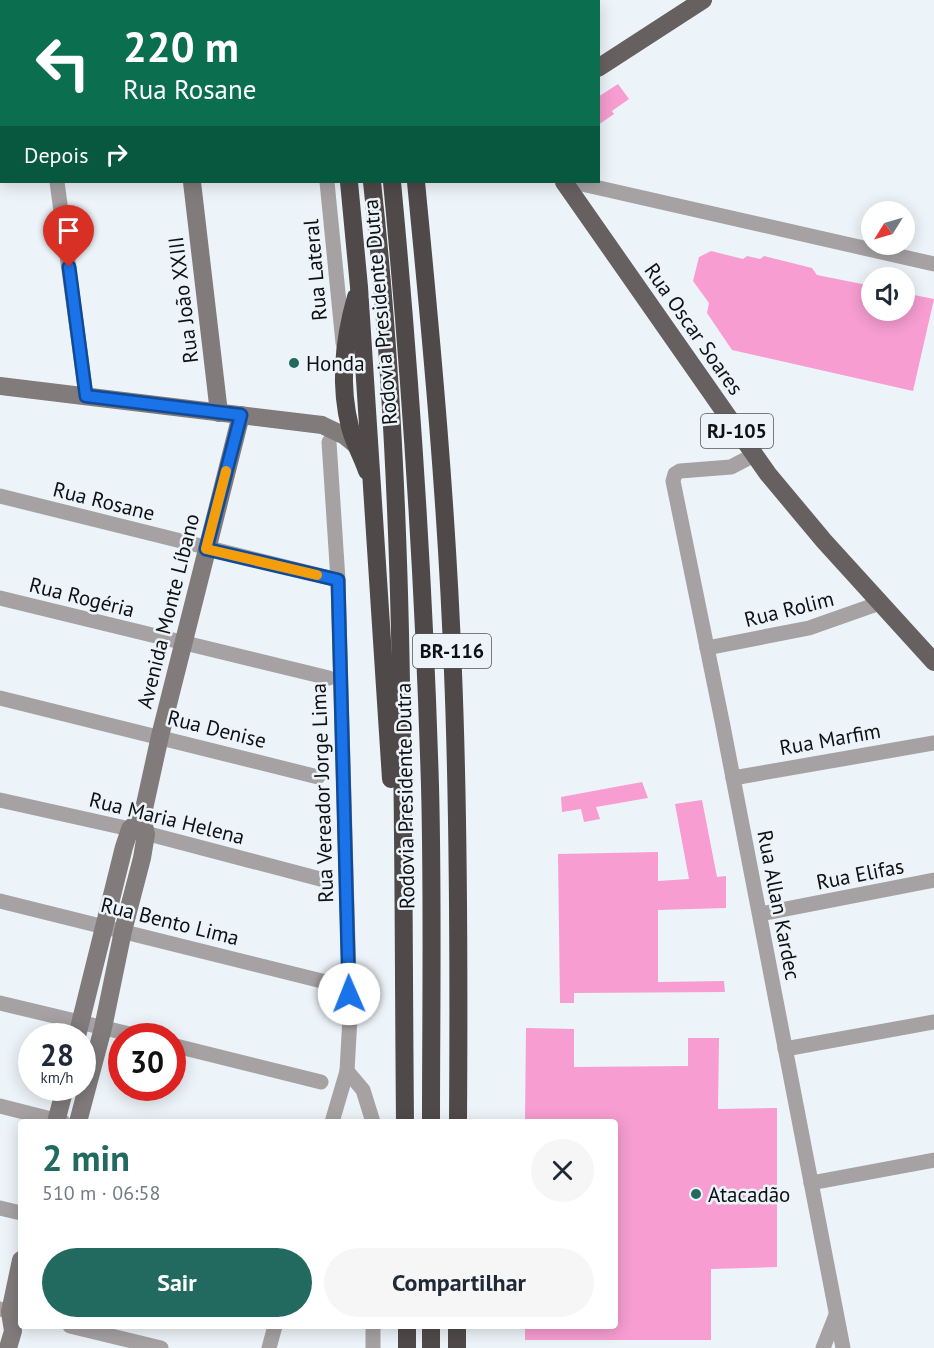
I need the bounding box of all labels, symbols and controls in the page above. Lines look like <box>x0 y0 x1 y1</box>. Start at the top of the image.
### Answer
text: 220 m <box>123 19 239 74</box>
icon: left <box>24 24 102 102</box>
text: Rua Rosane <box>123 72 256 106</box>
icon: right <box>100 138 133 171</box>
text: Depois <box>24 141 88 169</box>
street label: Rodovia Presidente Dutra <box>357 198 403 426</box>
north arrow <box>861 201 915 255</box>
map controls <box>861 201 915 321</box>
pin <box>43 205 94 267</box>
icon: arrive <box>52 214 85 247</box>
street label: Rua Lateral <box>297 218 333 322</box>
street label: Rua João XXIII <box>162 235 204 365</box>
street label: Rua Oscar Soares <box>639 258 749 400</box>
button: sound <box>861 267 915 321</box>
place label: Honda <box>306 350 365 377</box>
marker: Honda <box>287 356 301 370</box>
road number: RJ-105 <box>701 414 773 448</box>
street label: Rua Rosane <box>50 475 158 527</box>
street label: Avenida Monte Líbano <box>131 511 205 711</box>
street label: Rua Rogéria <box>27 571 137 623</box>
street label: Rua Rolim <box>741 585 837 633</box>
road number: BR-116 <box>413 634 491 668</box>
street label: Rua Vereador Jorge Lima <box>305 683 339 903</box>
street label: Rodovia Presidente Dutra <box>390 683 420 909</box>
street label: Rua Denise <box>165 704 269 754</box>
street label: Rua Marfim <box>777 717 883 761</box>
street label: Rua Maria Helena <box>87 786 247 850</box>
street label: Rua Allan Kardec <box>751 828 807 982</box>
street label: Rua Elifas <box>814 852 906 896</box>
street label: Rua Bento Lima <box>98 891 242 951</box>
position arrow <box>317 962 381 1026</box>
speed limit sign: 30 <box>108 1023 186 1101</box>
text: 28 <box>40 1035 74 1074</box>
text: km/h <box>41 1068 73 1087</box>
text: 2 min <box>42 1134 130 1181</box>
button: close <box>531 1139 594 1202</box>
text: 510 m · 06:58 <box>42 1180 160 1206</box>
place label: Atacadão <box>708 1181 790 1208</box>
marker: Atacadão <box>689 1187 703 1201</box>
button: Sair <box>42 1248 312 1317</box>
button: Compartilhar <box>324 1248 594 1317</box>

